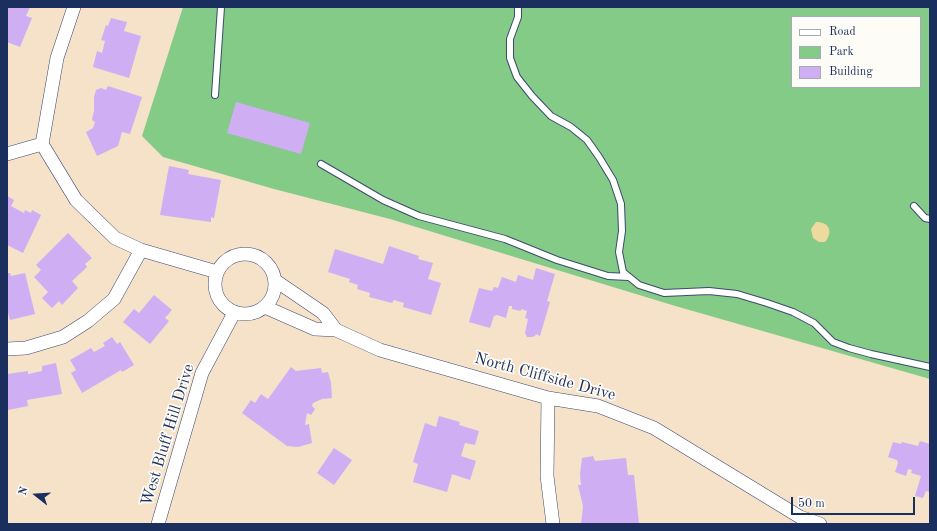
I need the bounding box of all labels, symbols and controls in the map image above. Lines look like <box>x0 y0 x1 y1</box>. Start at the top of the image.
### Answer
legend <box>791 16 921 88</box>
text: Road <box>829 26 856 38</box>
text: Park <box>829 46 854 58</box>
text: Building <box>829 66 873 78</box>
street label: North Cliffside Drive <box>472 349 618 405</box>
street label: West Bluff Hill Drive <box>137 362 199 508</box>
north arrow <box>16 475 56 515</box>
text: N <box>18 486 31 497</box>
scale bar <box>793 489 917 515</box>
text: 50 m <box>798 498 825 510</box>

